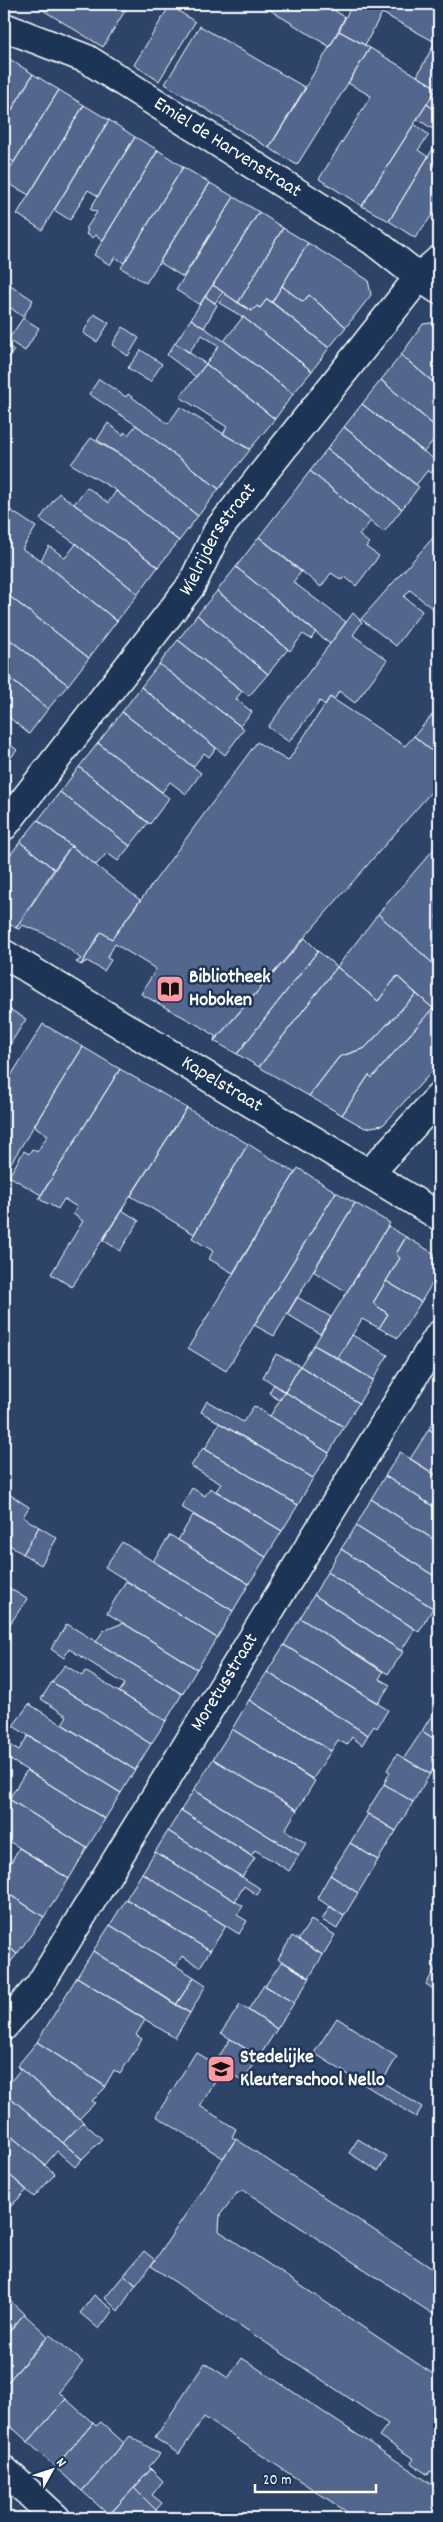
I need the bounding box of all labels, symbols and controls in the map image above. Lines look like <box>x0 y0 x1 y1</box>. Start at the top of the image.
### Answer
street label: Emiel de Harvenstraat <box>148 91 306 206</box>
street label: Wielrijdersstraat <box>173 478 264 603</box>
place label: Bibliotheek Hoboken <box>189 964 270 1015</box>
library icon: Bibliotheek Hoboken <box>155 974 185 1004</box>
street label: Kapelstraat <box>175 1050 268 1120</box>
street label: Moretusstraat <box>184 1628 266 1737</box>
place label: Stedelijke Kleuterschool Nello <box>240 2044 385 2095</box>
school or university icon: Stedelijke Kleuterschool Nello <box>206 2054 236 2084</box>
north arrow <box>28 2444 78 2494</box>
text: N <box>51 2454 70 2472</box>
scale bar <box>255 2462 377 2494</box>
text: 20 m <box>263 2470 291 2492</box>

